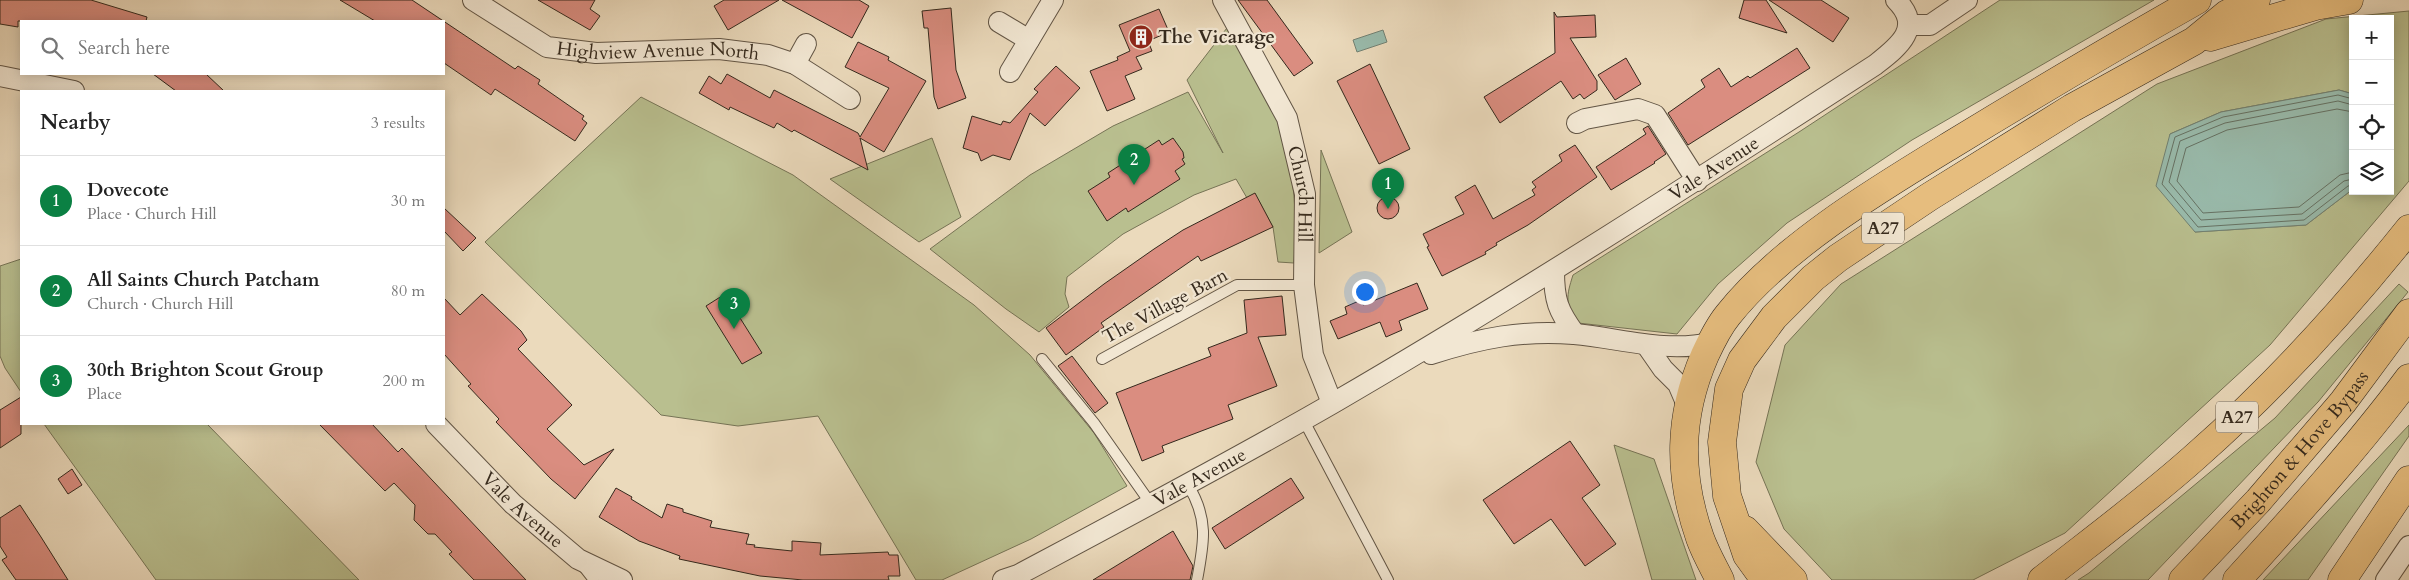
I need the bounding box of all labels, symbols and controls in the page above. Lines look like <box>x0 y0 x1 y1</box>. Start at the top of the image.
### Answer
map controls <box>2349 15 2394 195</box>
button: + <box>2349 15 2394 60</box>
search box <box>20 20 445 75</box>
building icon: The Vicarage <box>1128 24 1154 50</box>
place label: The Vicarage <box>1158 24 1275 50</box>
icon: search <box>38 34 66 62</box>
text: Search here <box>78 35 170 61</box>
street label: Highview Avenue North <box>555 35 761 67</box>
button: − <box>2349 60 2394 105</box>
button: locate <box>2349 105 2394 150</box>
text: Nearby <box>40 108 111 137</box>
text: 3 results <box>371 112 425 134</box>
street label: Vale Avenue <box>1664 130 1764 207</box>
street label: Church Hill <box>1281 143 1318 243</box>
pin: 2 <box>1118 144 1150 185</box>
button: layers <box>2349 150 2394 195</box>
pin: 1 <box>1372 168 1404 209</box>
text: Dovecote <box>87 177 169 203</box>
text: 1 <box>52 190 60 212</box>
text: 30 m <box>391 190 425 212</box>
text: Place · Church Hill <box>87 203 217 225</box>
road number: A27 <box>1862 212 1904 244</box>
street label: The Village Barn <box>1098 262 1232 350</box>
text: All Saints Church Patcham <box>87 267 320 293</box>
your location <box>1352 279 1378 305</box>
text: 2 <box>52 280 60 302</box>
text: 80 m <box>391 280 425 302</box>
pin: 3 <box>718 288 750 329</box>
text: Church · Church Hill <box>87 293 233 315</box>
text: 30th Brighton Scout Group <box>87 357 324 383</box>
street label: Brighton & Hove Bypass <box>2225 365 2375 535</box>
text: 3 <box>52 370 60 392</box>
text: 200 m <box>383 370 425 392</box>
text: Place <box>87 383 122 405</box>
road number: A27 <box>2216 402 2258 432</box>
street label: Vale Avenue <box>1149 442 1251 513</box>
street label: Vale Avenue <box>476 466 569 554</box>

